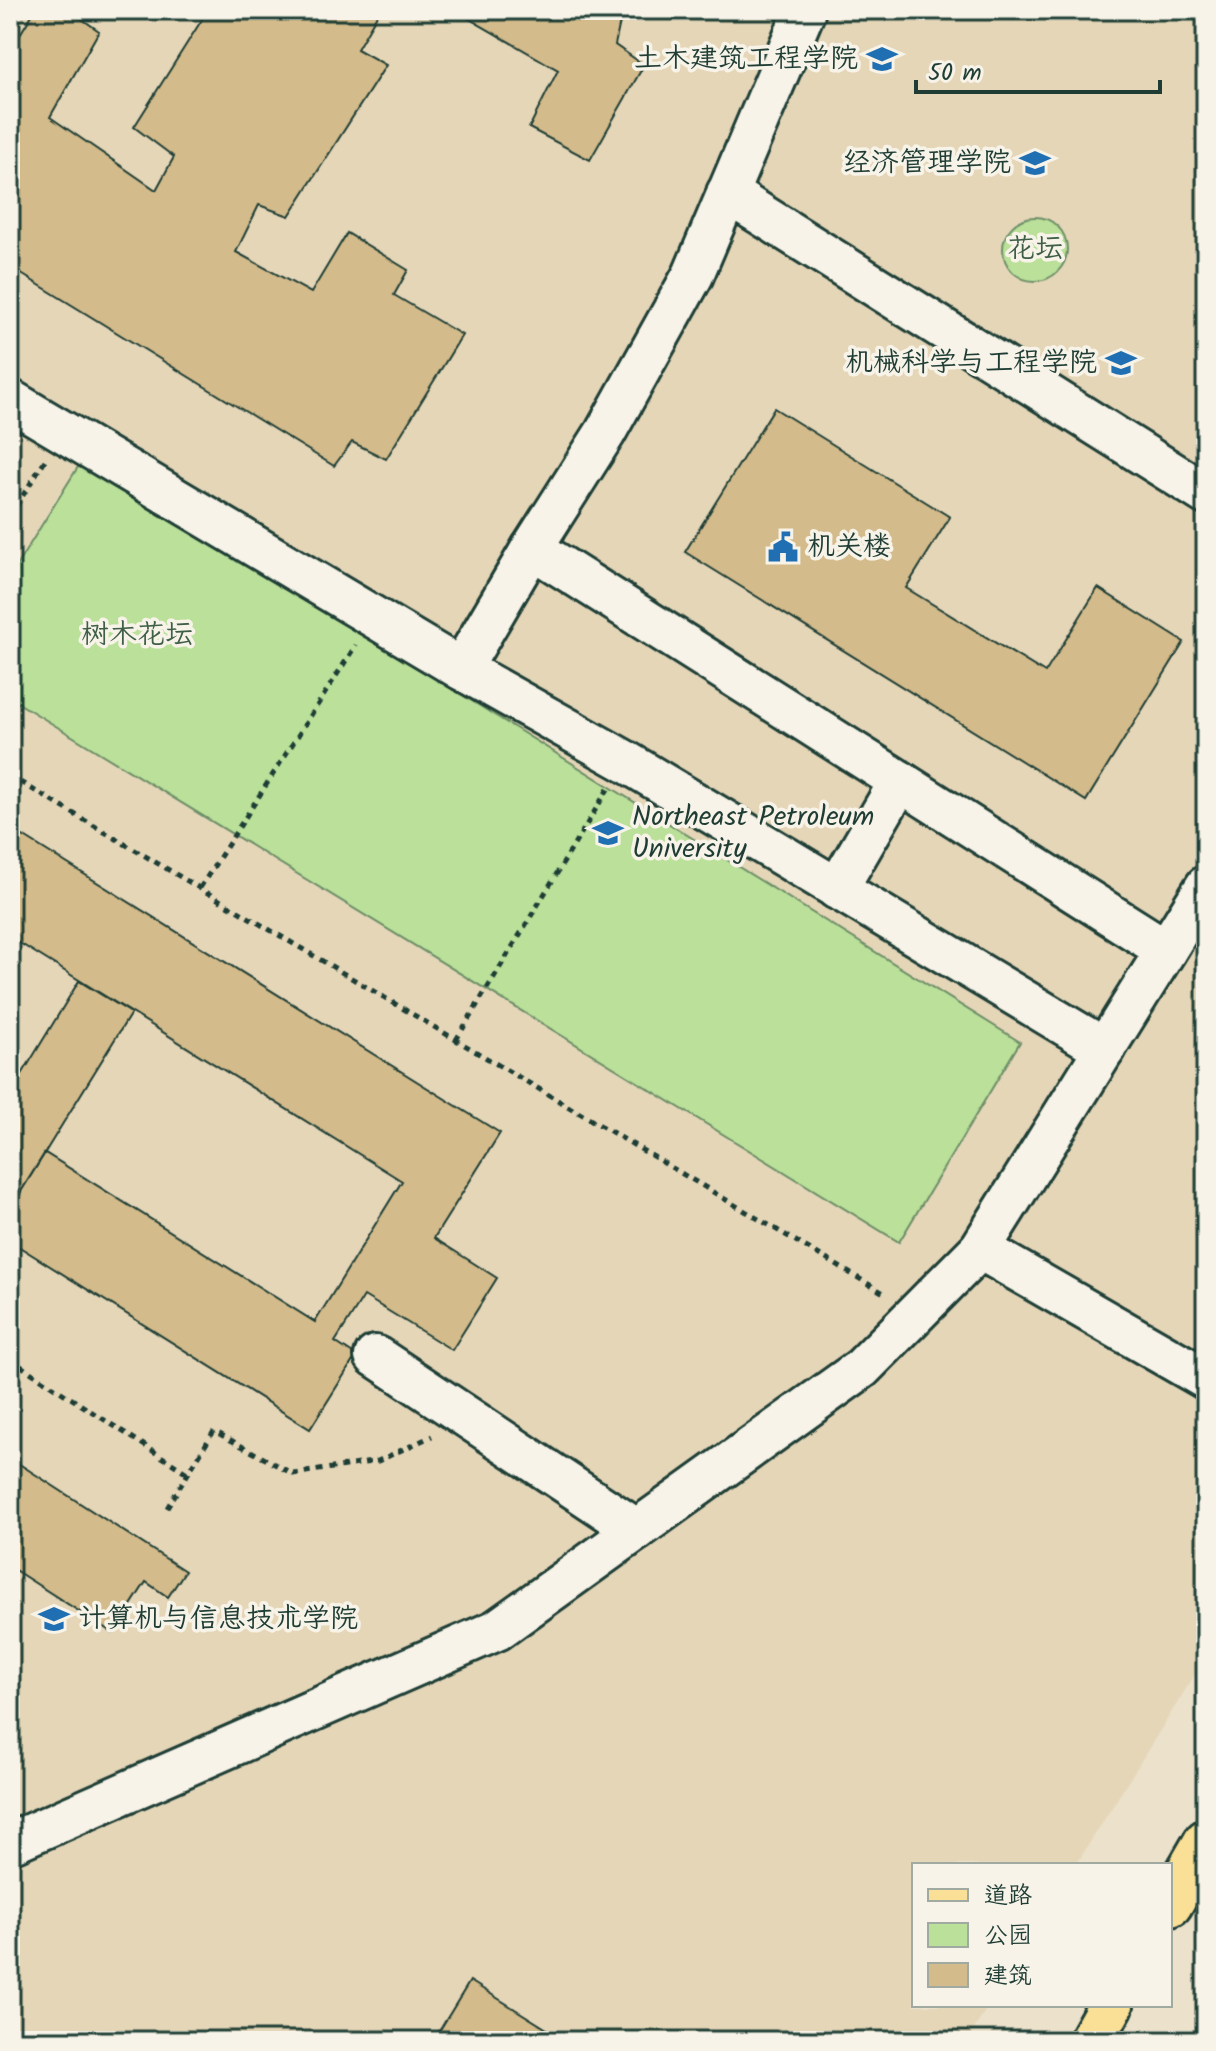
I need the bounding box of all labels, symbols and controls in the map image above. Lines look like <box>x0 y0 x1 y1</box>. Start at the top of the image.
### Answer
place label: 土木建筑工程学院 <box>634 37 858 82</box>
school or university icon: 土木建筑工程学院 <box>865 42 899 76</box>
scale bar <box>916 44 1160 94</box>
text: 50 m <box>928 54 982 93</box>
place label: 经济管理学院 <box>843 141 1011 186</box>
school or university icon: 经济管理学院 <box>1018 146 1052 180</box>
park label: 花坛 <box>1007 227 1063 272</box>
place label: 机械科学与工程学院 <box>845 341 1097 386</box>
school or university icon: 机械科学与工程学院 <box>1104 346 1138 380</box>
place label: 机关楼 <box>807 525 891 570</box>
public building icon: 机关楼 <box>766 530 800 564</box>
park label: 树木花坛 <box>81 613 193 658</box>
place label: Northeast Petroleum University <box>632 795 874 872</box>
school or university icon: Northeast Petroleum University <box>591 816 625 850</box>
place label: 计算机与信息技术学院 <box>78 1597 358 1642</box>
school or university icon: 计算机与信息技术学院 <box>37 1602 71 1636</box>
legend <box>912 1863 1172 2007</box>
text: 道路 <box>984 1877 1032 1916</box>
text: 公园 <box>984 1917 1032 1956</box>
text: 建筑 <box>984 1957 1032 1996</box>

